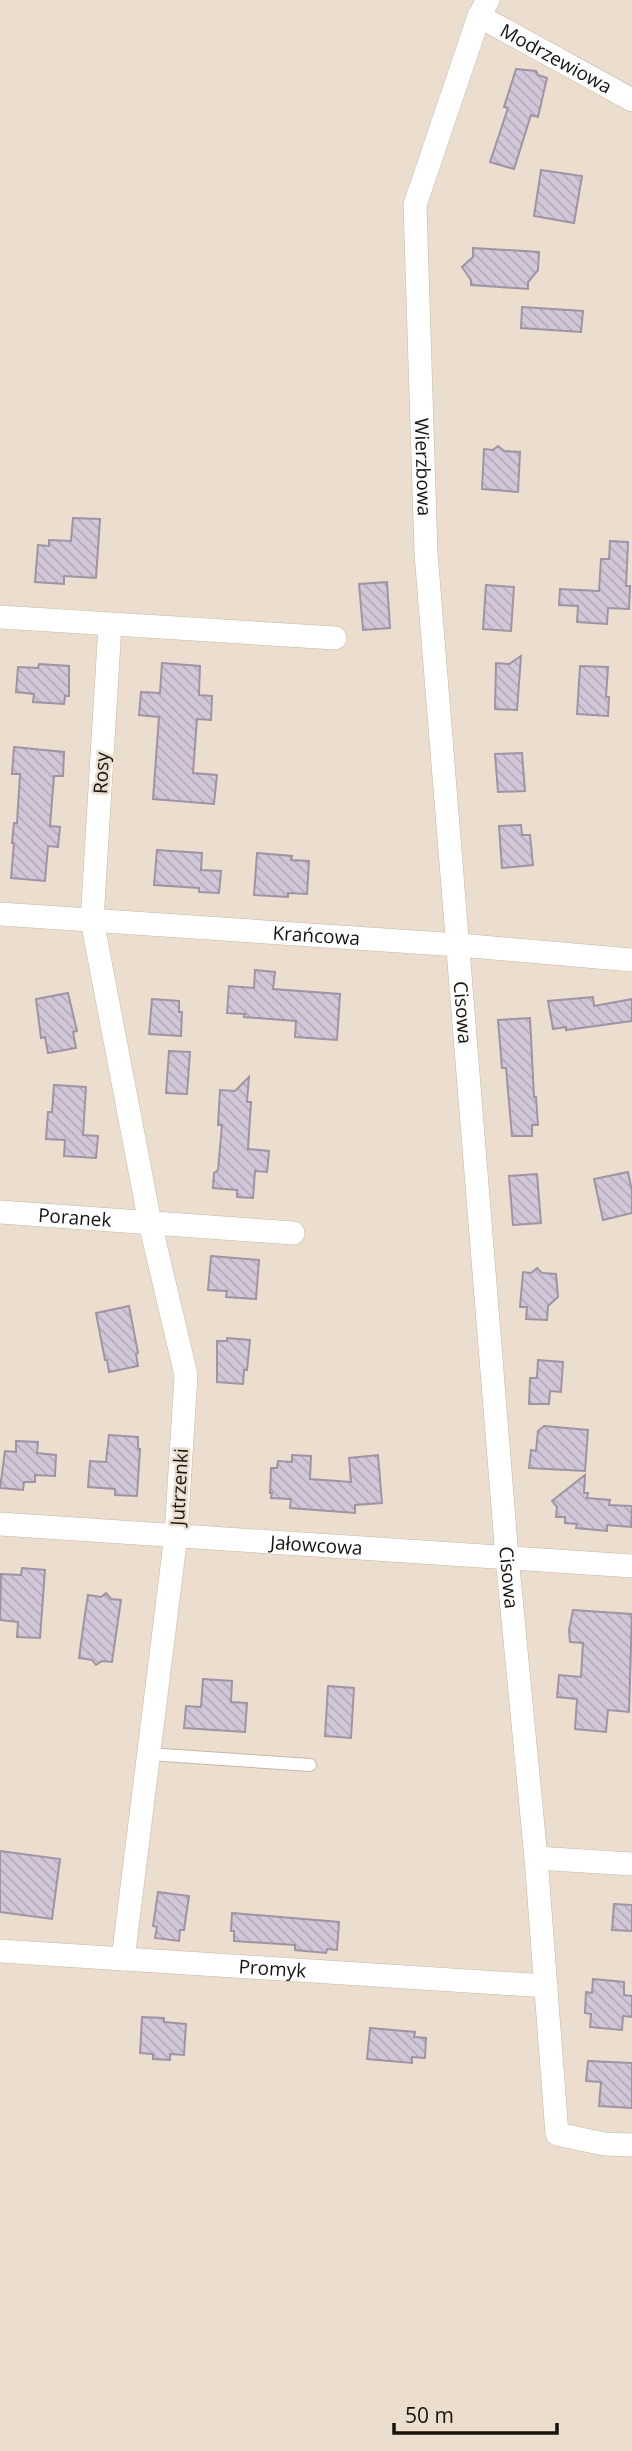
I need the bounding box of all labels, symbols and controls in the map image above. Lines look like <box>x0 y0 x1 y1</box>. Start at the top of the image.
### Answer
street label: Modrzewiowa <box>496 17 617 100</box>
street label: Wierzbowa <box>409 418 438 516</box>
street label: Rosy <box>87 751 115 795</box>
street label: Krańcowa <box>272 919 361 951</box>
street label: Cisowa <box>448 980 479 1045</box>
street label: Poranek <box>37 1202 112 1233</box>
street label: Jutrzenki <box>164 1448 194 1528</box>
street label: Jałowcowa <box>267 1529 363 1561</box>
street label: Cisowa <box>493 1545 525 1610</box>
street label: Promyk <box>238 1953 307 1984</box>
scale bar <box>394 2392 557 2436</box>
text: 50 m <box>405 2401 454 2429</box>

